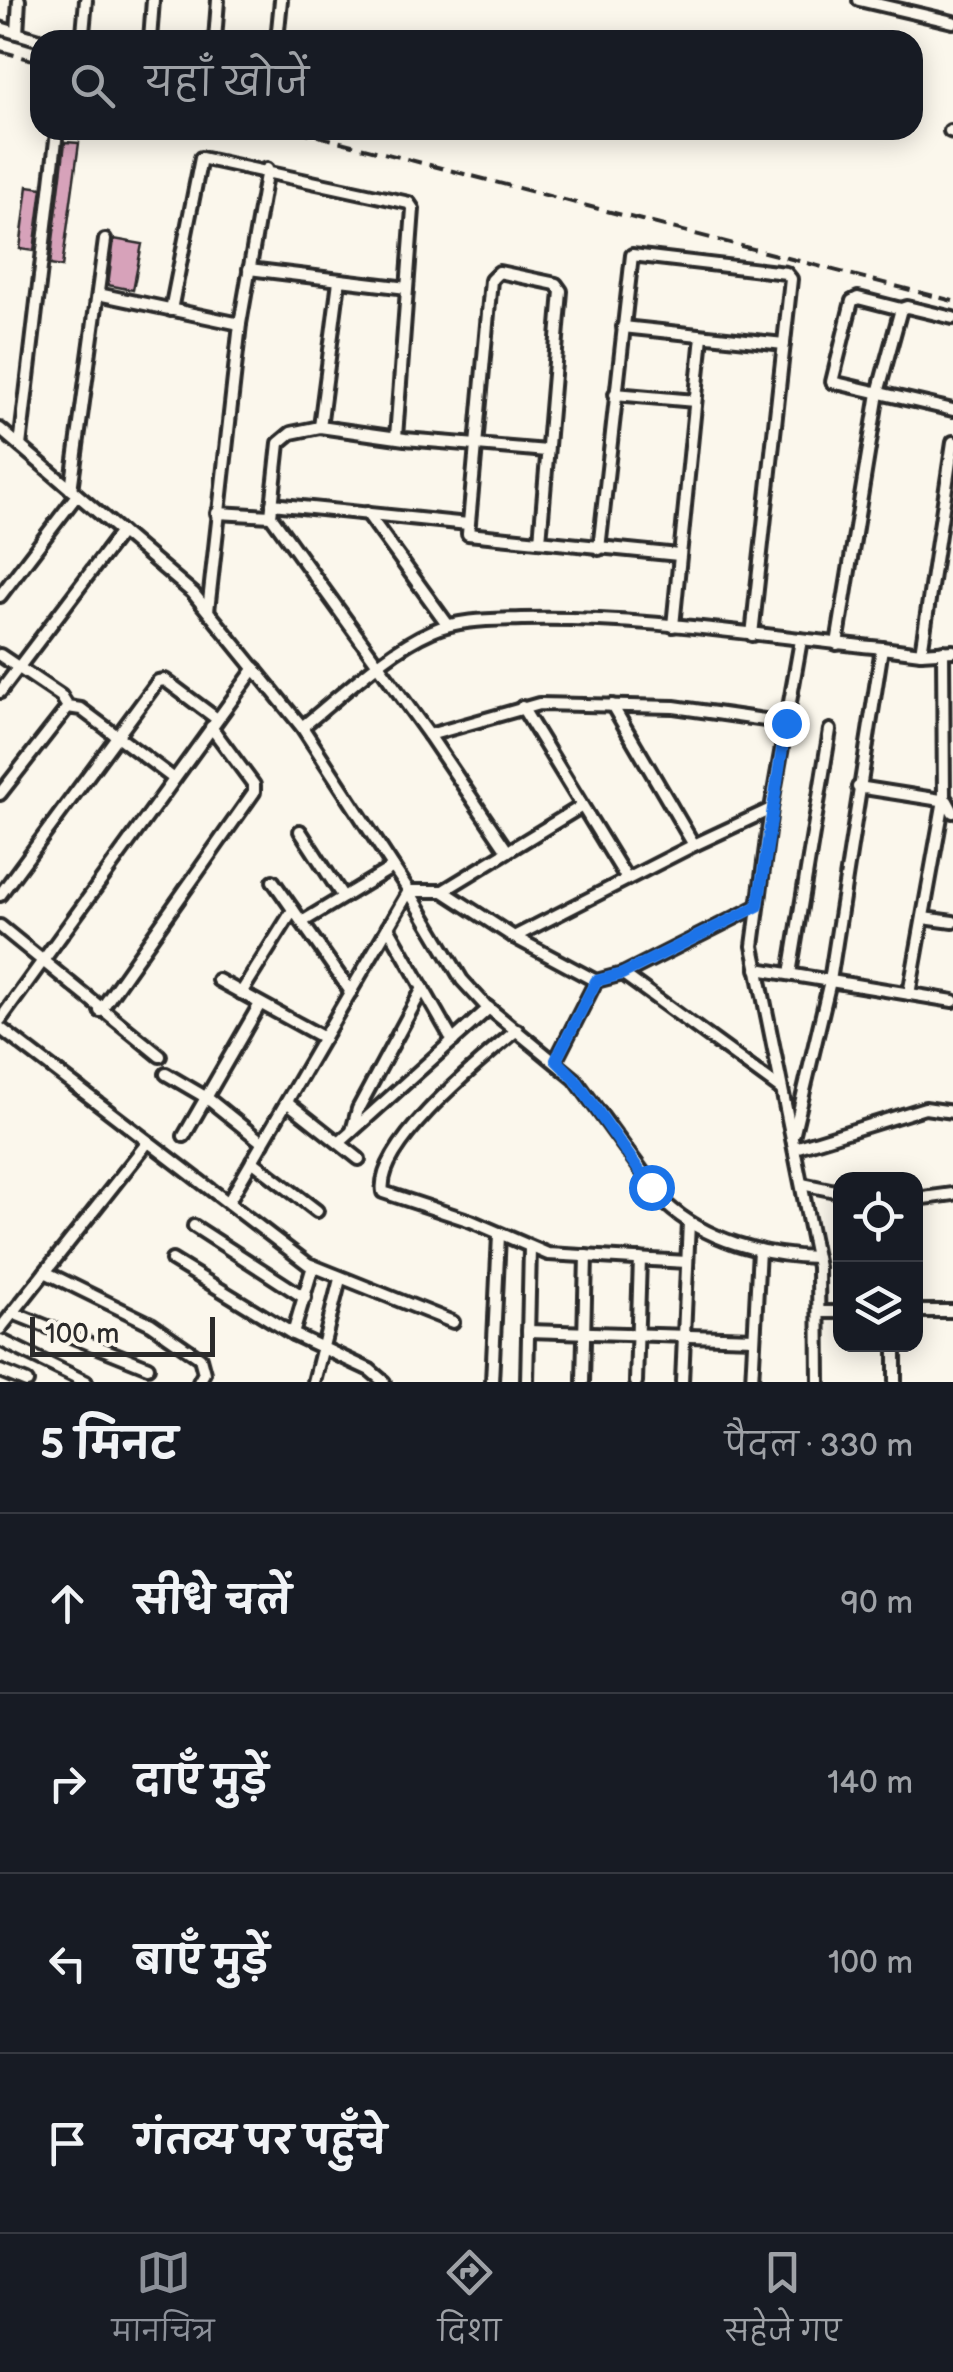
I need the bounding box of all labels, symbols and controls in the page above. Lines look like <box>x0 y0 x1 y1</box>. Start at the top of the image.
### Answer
search box <box>30 30 923 140</box>
icon: search <box>65 58 120 113</box>
text: यहाँ खोजें <box>145 61 309 106</box>
route end <box>764 701 810 747</box>
route start <box>629 1165 675 1211</box>
map controls <box>833 1172 923 1352</box>
button: locate <box>833 1172 923 1262</box>
button: layers <box>833 1262 923 1352</box>
scale bar <box>30 1312 215 1356</box>
text: 100 m <box>45 1318 119 1351</box>
text: 5 मिनट <box>40 1420 178 1471</box>
text: पैदल · 330 m <box>725 1427 913 1466</box>
icon: ahead <box>40 1576 95 1631</box>
text: सीधे चलें <box>135 1579 291 1624</box>
text: 90 m <box>841 1584 913 1623</box>
icon: right <box>40 1756 95 1811</box>
text: दाएँ मुड़ें <box>135 1759 268 1804</box>
text: 140 m <box>827 1764 913 1803</box>
icon: left <box>40 1936 95 1991</box>
text: बाएँ मुड़ें <box>135 1939 269 1984</box>
text: 100 m <box>828 1944 913 1983</box>
icon: arrive <box>40 2116 95 2171</box>
text: गंतव्य पर पहुँचे <box>135 2119 387 2164</box>
tab: मानचित्र <box>112 2245 214 2362</box>
tab: दिशा <box>438 2245 501 2362</box>
tab: सहेजे गए <box>725 2245 841 2362</box>

